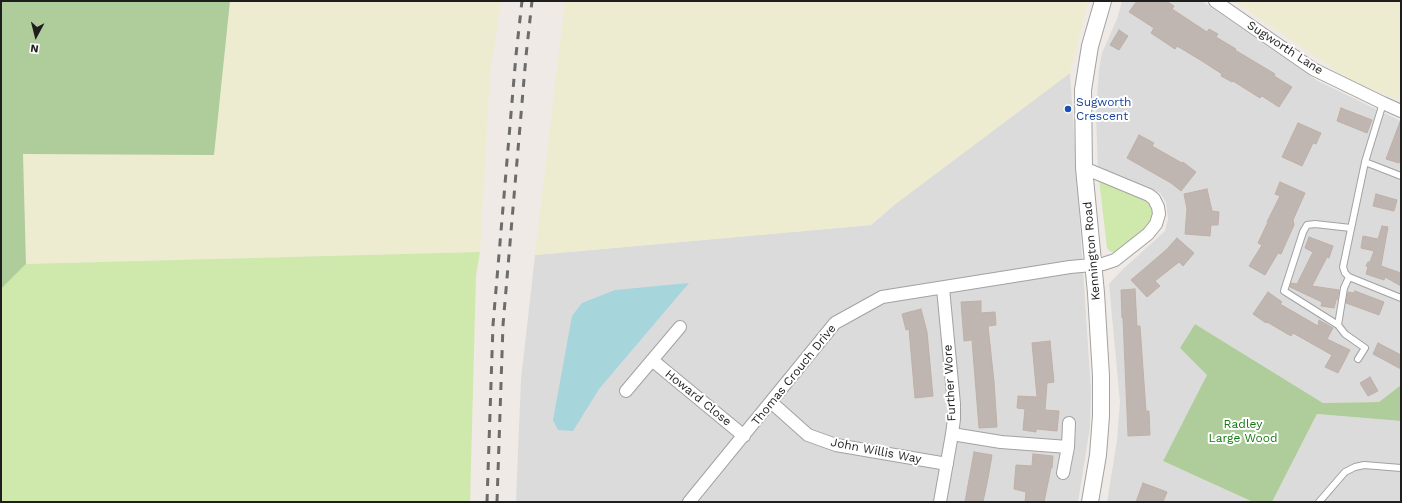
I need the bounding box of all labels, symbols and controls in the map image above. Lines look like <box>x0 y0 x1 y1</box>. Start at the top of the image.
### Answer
north arrow <box>16 16 56 56</box>
street label: Sugworth Lane <box>1244 18 1326 78</box>
text: N <box>30 41 39 55</box>
place label: Sugworth Crescent <box>1076 95 1131 123</box>
marker: Sugworth Crescent <box>1063 104 1073 114</box>
street label: Kennington Road <box>1081 201 1103 301</box>
street label: Thomas Crouch Drive <box>749 322 839 428</box>
street label: Further Wore <box>941 344 959 422</box>
street label: Howard Close <box>662 367 734 429</box>
park label: Radley Large Wood <box>1208 417 1278 445</box>
street label: John Willis Way <box>829 435 923 467</box>

